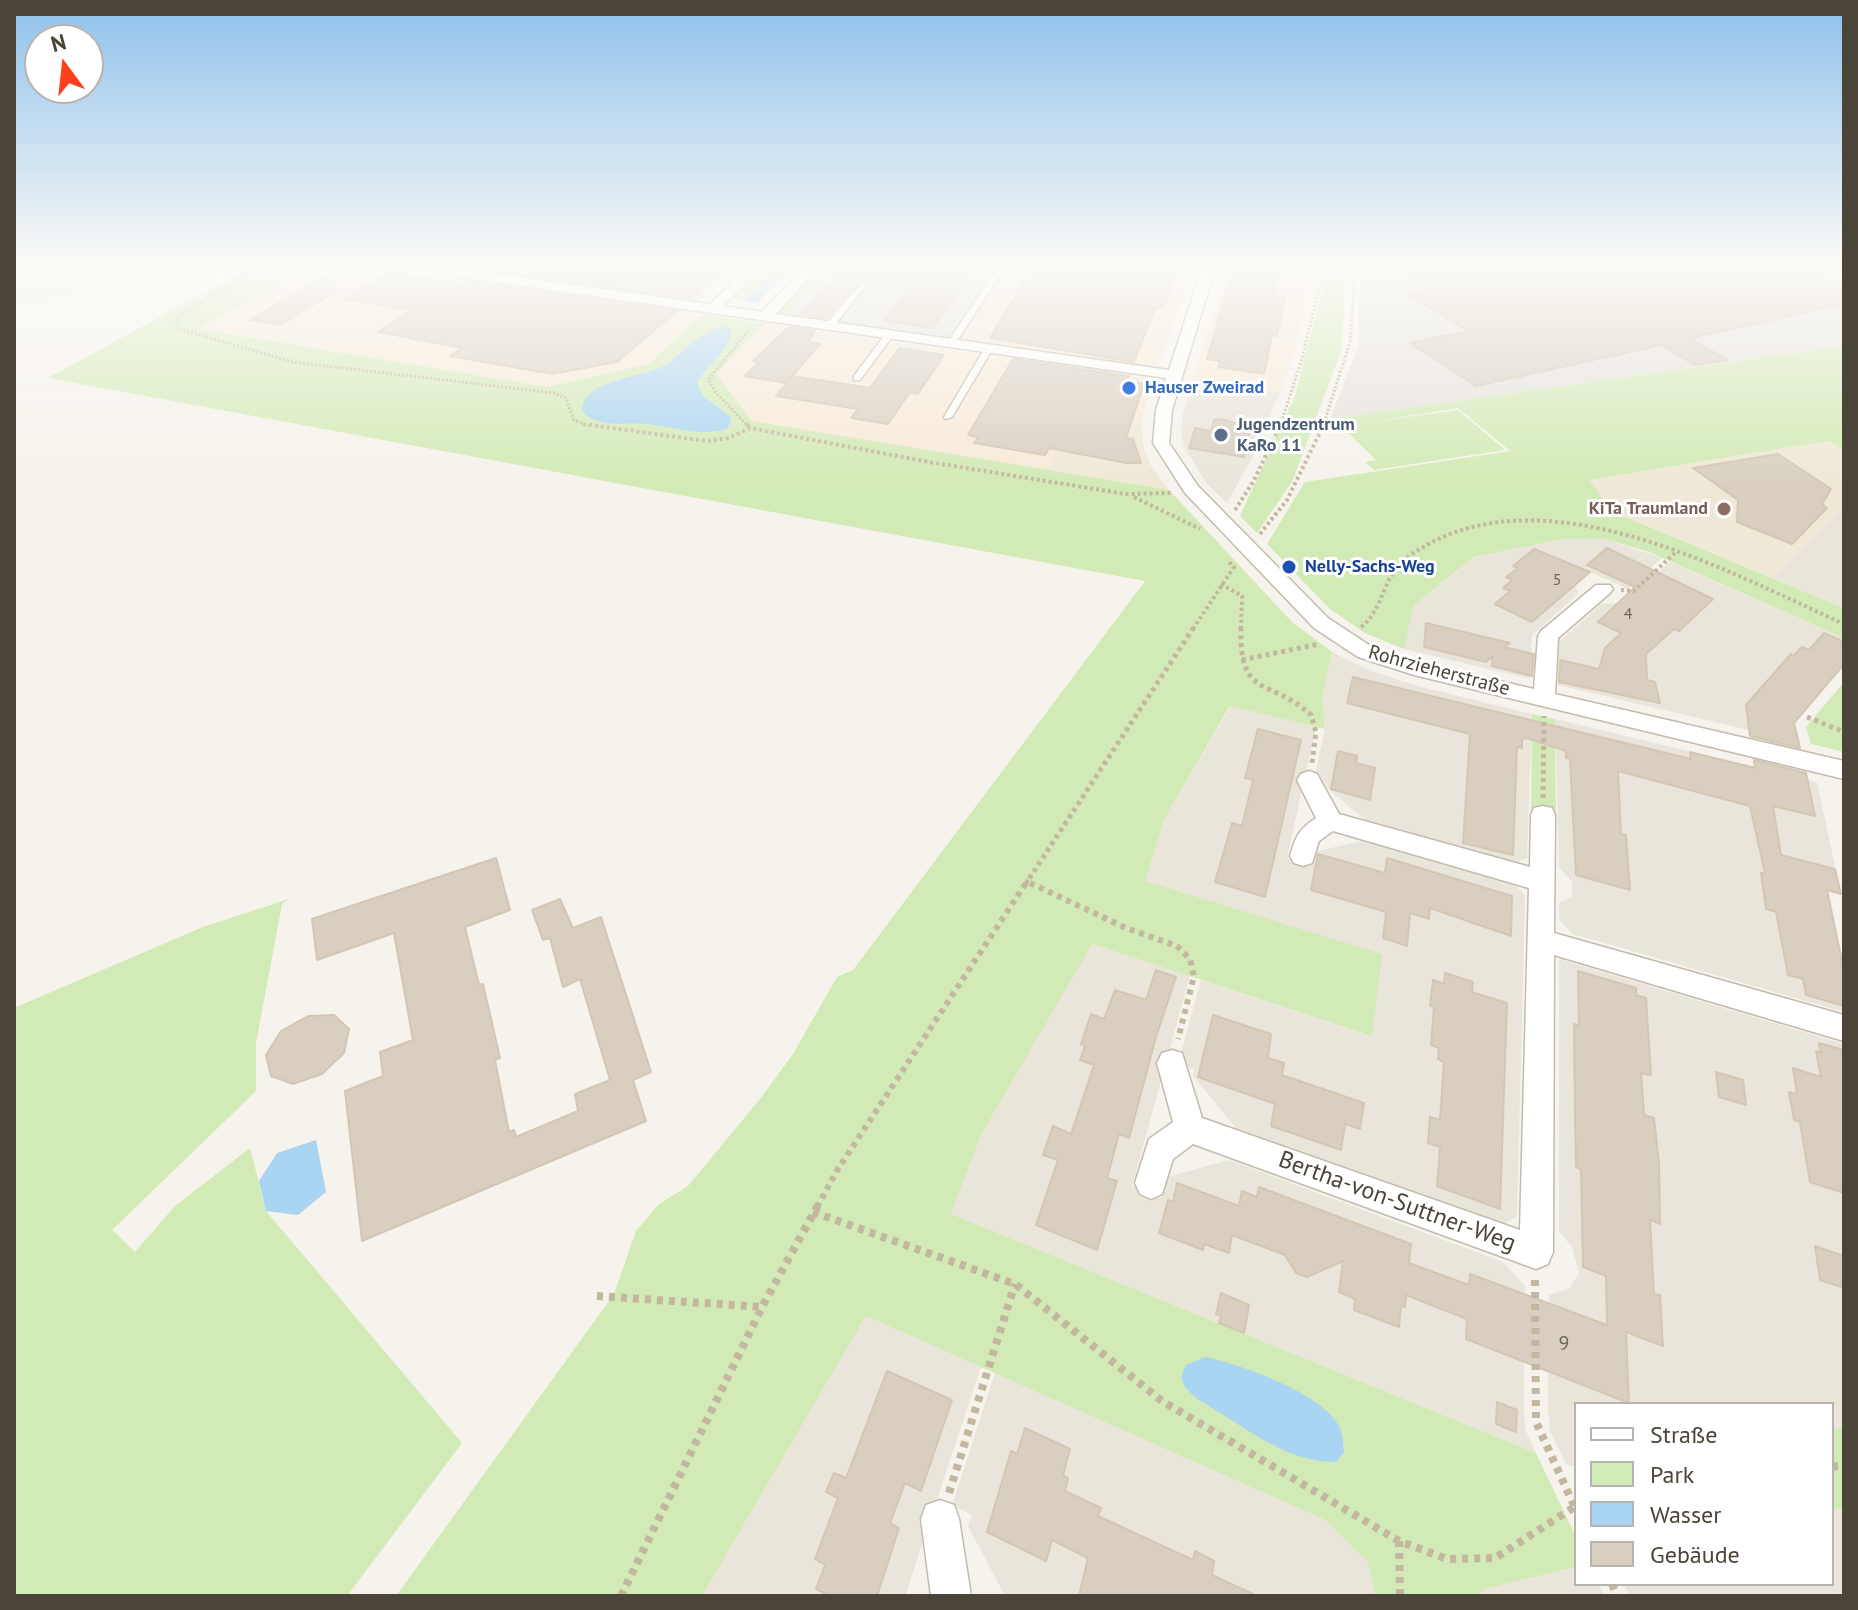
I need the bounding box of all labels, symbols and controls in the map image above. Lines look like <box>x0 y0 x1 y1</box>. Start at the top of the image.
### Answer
north arrow <box>24 24 104 104</box>
text: N <box>48 27 69 58</box>
place label: Hauser Zweirad <box>1145 377 1264 399</box>
marker: Hauser Zweirad <box>1120 379 1138 397</box>
place label: Jugendzentrum KaRo 11 <box>1237 414 1355 456</box>
marker: Jugendzentrum KaRo 11 <box>1212 426 1230 444</box>
place label: KiTa Traumland <box>1589 498 1708 520</box>
marker: KiTa Traumland <box>1715 500 1733 518</box>
place label: Nelly-Sachs-Weg <box>1305 556 1435 578</box>
marker: Nelly-Sachs-Weg <box>1280 558 1298 576</box>
house number: 5 <box>1553 570 1561 590</box>
house number: 4 <box>1624 604 1632 624</box>
street label: Rohrzieherstraße <box>1366 641 1512 701</box>
street label: Bertha-von-Suttner-Weg <box>1274 1146 1520 1258</box>
house number: 9 <box>1559 1332 1569 1356</box>
legend <box>1574 1402 1834 1586</box>
text: Straße <box>1650 1419 1717 1450</box>
text: Park <box>1650 1459 1694 1490</box>
text: Wasser <box>1650 1499 1721 1530</box>
text: Gebäude <box>1650 1539 1740 1570</box>

